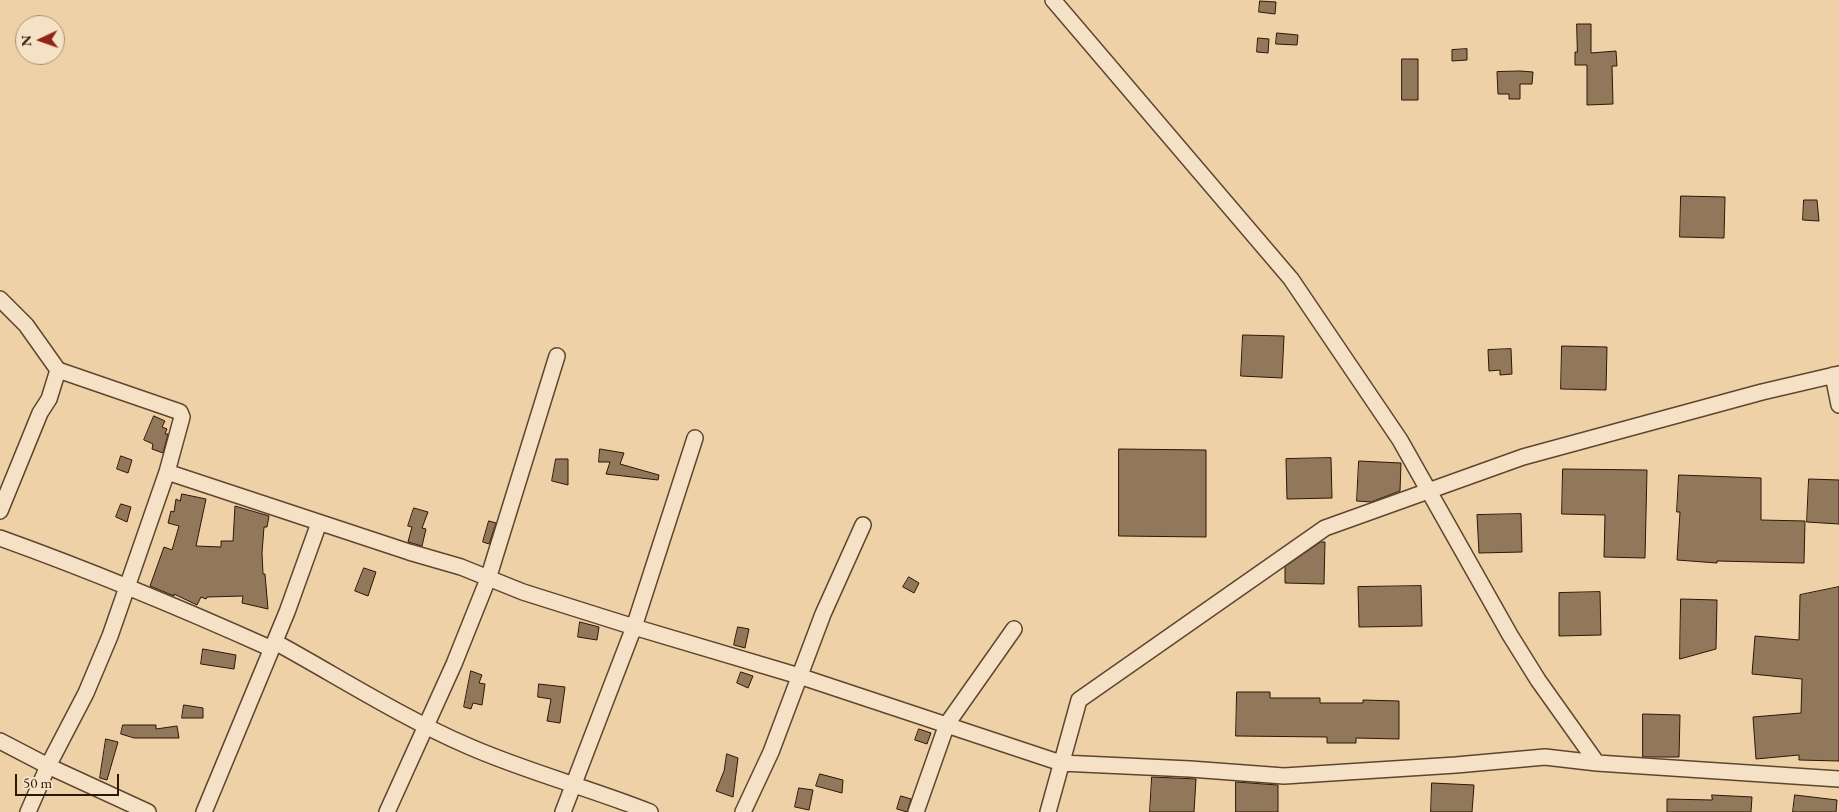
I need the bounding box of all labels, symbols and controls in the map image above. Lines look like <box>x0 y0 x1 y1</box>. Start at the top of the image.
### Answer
north arrow <box>15 15 65 65</box>
text: N <box>17 35 35 47</box>
scale bar <box>18 764 121 796</box>
text: 50 m <box>23 773 52 792</box>

